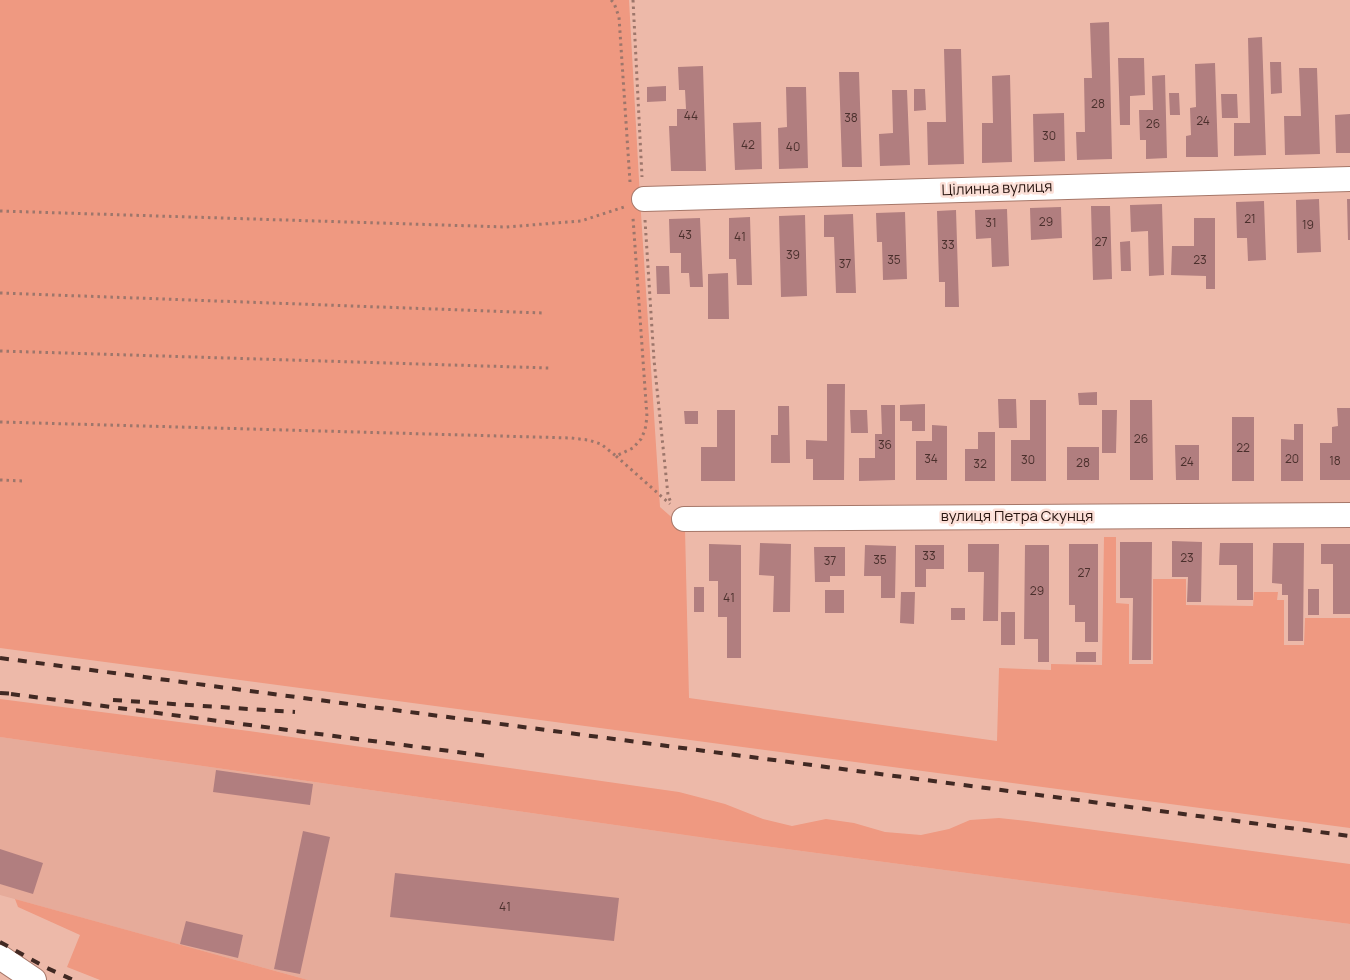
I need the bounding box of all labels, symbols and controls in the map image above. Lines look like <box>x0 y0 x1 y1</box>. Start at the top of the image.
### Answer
house number: 28 <box>1091 98 1105 112</box>
house number: 44 <box>684 110 698 124</box>
house number: 38 <box>844 112 858 126</box>
house number: 24 <box>1196 115 1210 129</box>
house number: 26 <box>1146 118 1160 132</box>
house number: 30 <box>1042 130 1056 144</box>
house number: 42 <box>741 139 755 153</box>
house number: 40 <box>786 141 800 155</box>
street label: Цілинна вулиця <box>941 178 1053 200</box>
house number: 21 <box>1244 213 1256 227</box>
house number: 29 <box>1039 216 1053 230</box>
house number: 31 <box>985 217 997 231</box>
house number: 19 <box>1302 219 1314 233</box>
house number: 43 <box>678 229 692 243</box>
house number: 41 <box>734 231 746 245</box>
house number: 27 <box>1095 236 1107 250</box>
house number: 33 <box>941 239 955 253</box>
house number: 39 <box>786 249 800 263</box>
house number: 35 <box>887 254 901 268</box>
house number: 23 <box>1193 254 1207 268</box>
house number: 37 <box>839 258 851 272</box>
house number: 26 <box>1134 433 1148 447</box>
house number: 36 <box>878 439 892 453</box>
house number: 22 <box>1236 442 1250 456</box>
house number: 34 <box>924 453 938 467</box>
house number: 20 <box>1285 453 1299 467</box>
house number: 30 <box>1021 454 1035 468</box>
house number: 18 <box>1329 455 1341 469</box>
house number: 24 <box>1180 456 1194 470</box>
house number: 28 <box>1076 457 1090 471</box>
house number: 32 <box>973 458 987 472</box>
street label: вулиця Петра Скунця <box>941 508 1093 526</box>
house number: 33 <box>922 550 936 564</box>
house number: 23 <box>1180 552 1194 566</box>
house number: 35 <box>873 554 887 568</box>
house number: 37 <box>824 555 836 569</box>
house number: 27 <box>1078 567 1090 581</box>
house number: 29 <box>1030 585 1044 599</box>
house number: 41 <box>723 592 735 606</box>
house number: 41 <box>499 901 511 915</box>

